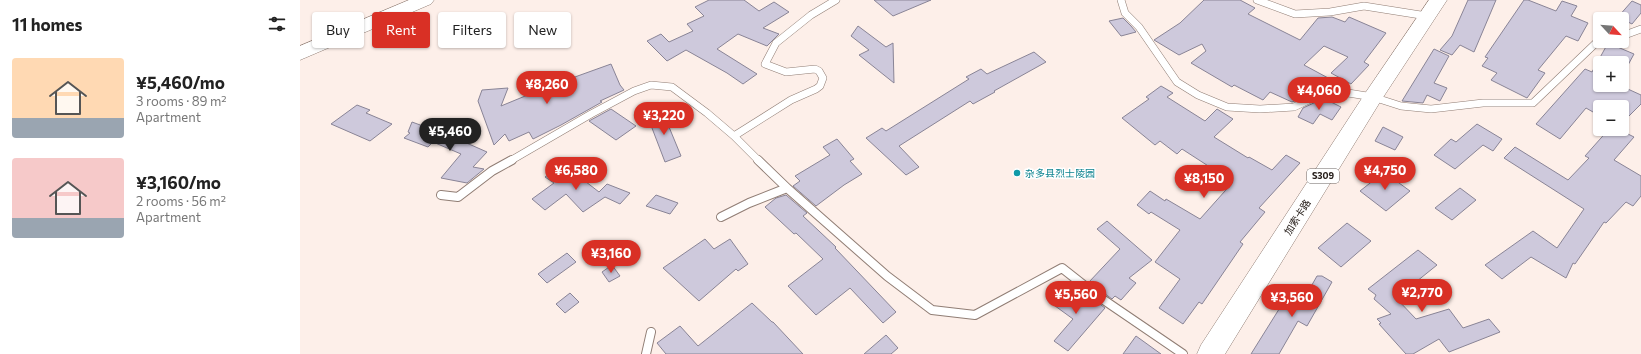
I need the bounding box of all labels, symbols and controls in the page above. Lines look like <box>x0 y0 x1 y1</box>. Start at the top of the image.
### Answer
chip: Buy <box>312 12 364 48</box>
chip: Rent <box>372 12 430 48</box>
chip: Filters <box>438 12 506 48</box>
chip: New <box>514 12 571 48</box>
north arrow <box>1593 12 1629 48</box>
map controls <box>1593 12 1629 136</box>
icon: filters <box>266 13 288 35</box>
text: 11 homes <box>12 14 82 35</box>
button: + <box>1593 56 1629 92</box>
pin: ¥8,260 <box>514 71 580 105</box>
text: ¥5,460/mo <box>136 72 225 93</box>
icon: home <box>44 74 92 122</box>
text: ¥8,260 <box>525 76 569 92</box>
pin: ¥4,060 <box>1286 77 1352 111</box>
text: ¥4,060 <box>1297 82 1341 98</box>
text: 3 rooms · 89 m² <box>136 93 227 109</box>
button: − <box>1593 100 1629 136</box>
pin: ¥3,220 <box>631 102 697 136</box>
text: ¥3,220 <box>643 107 685 123</box>
text: Apartment <box>136 109 201 125</box>
pin: ¥5,460 <box>417 118 483 152</box>
text: ¥5,460 <box>428 123 472 139</box>
pin: ¥6,580 <box>543 157 609 191</box>
pin: ¥4,750 <box>1352 157 1418 191</box>
text: ¥6,580 <box>554 162 598 178</box>
text: ¥4,750 <box>1364 162 1406 178</box>
pin: ¥8,150 <box>1171 165 1237 199</box>
place label: 杂多县烈士陵园 <box>1025 167 1095 179</box>
marker: 杂多县烈士陵园 <box>1012 168 1022 178</box>
road number: S309 <box>1307 169 1339 183</box>
text: ¥8,150 <box>1184 170 1224 186</box>
text: ¥3,160/mo <box>136 172 221 193</box>
icon: home <box>44 174 92 222</box>
text: 2 rooms · 56 m² <box>136 193 226 209</box>
street label: 加索卡路 <box>1281 197 1313 237</box>
text: Apartment <box>136 209 201 225</box>
pin: ¥3,160 <box>578 240 644 274</box>
text: ¥3,160 <box>591 245 631 261</box>
pin: ¥2,770 <box>1389 279 1455 313</box>
pin: ¥5,560 <box>1043 281 1109 315</box>
pin: ¥3,560 <box>1259 284 1325 318</box>
text: ¥2,770 <box>1401 284 1443 300</box>
text: ¥5,560 <box>1054 286 1098 302</box>
text: ¥3,560 <box>1270 289 1314 305</box>

